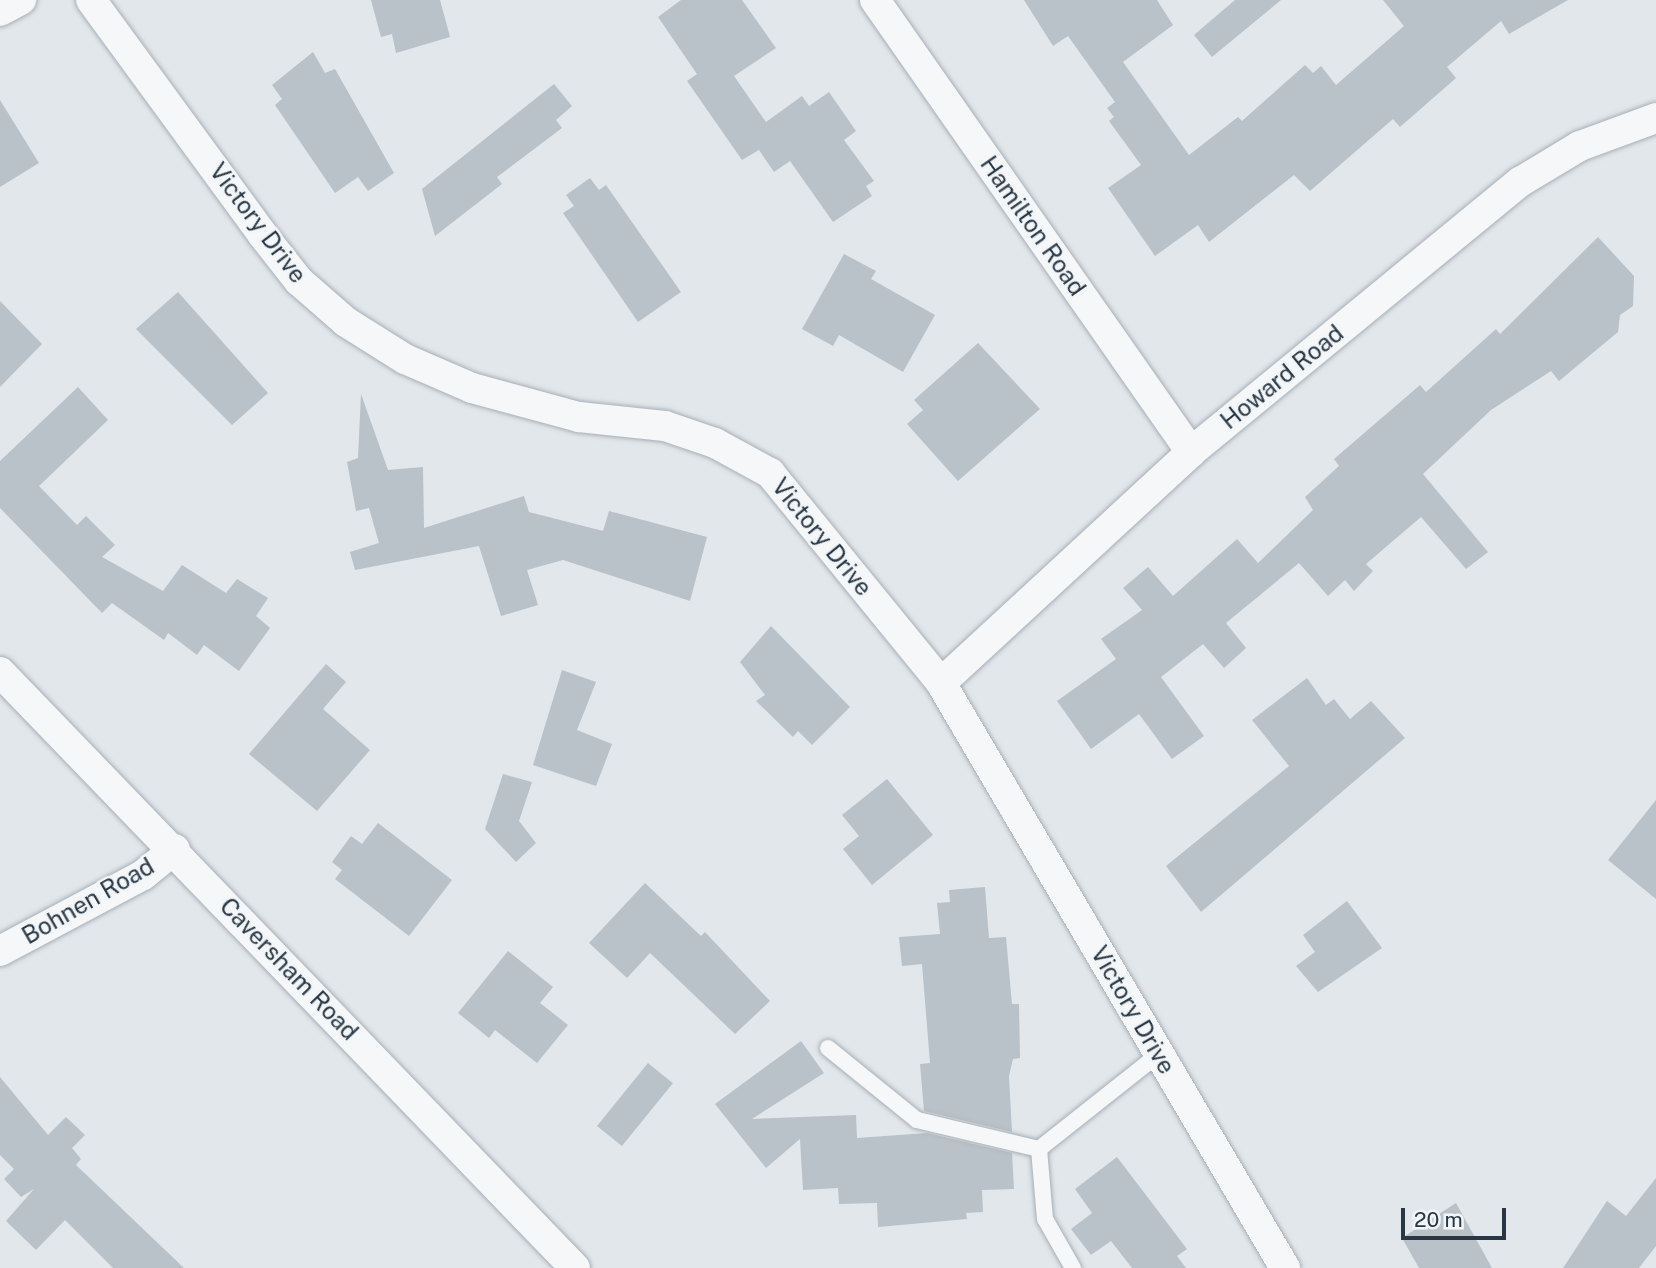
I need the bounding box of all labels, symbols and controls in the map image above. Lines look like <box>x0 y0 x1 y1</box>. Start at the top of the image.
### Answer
street label: Hamilton Road <box>974 151 1092 301</box>
street label: Victory Drive <box>203 157 313 289</box>
street label: Howard Road <box>1215 319 1349 435</box>
street label: Victory Drive <box>766 472 878 602</box>
street label: Bohnen Road <box>17 852 159 950</box>
street label: Caversham Road <box>214 892 364 1046</box>
street label: Victory Drive <box>1085 941 1181 1079</box>
scale bar <box>1404 1194 1509 1238</box>
text: 20 m <box>1414 1207 1463 1232</box>

